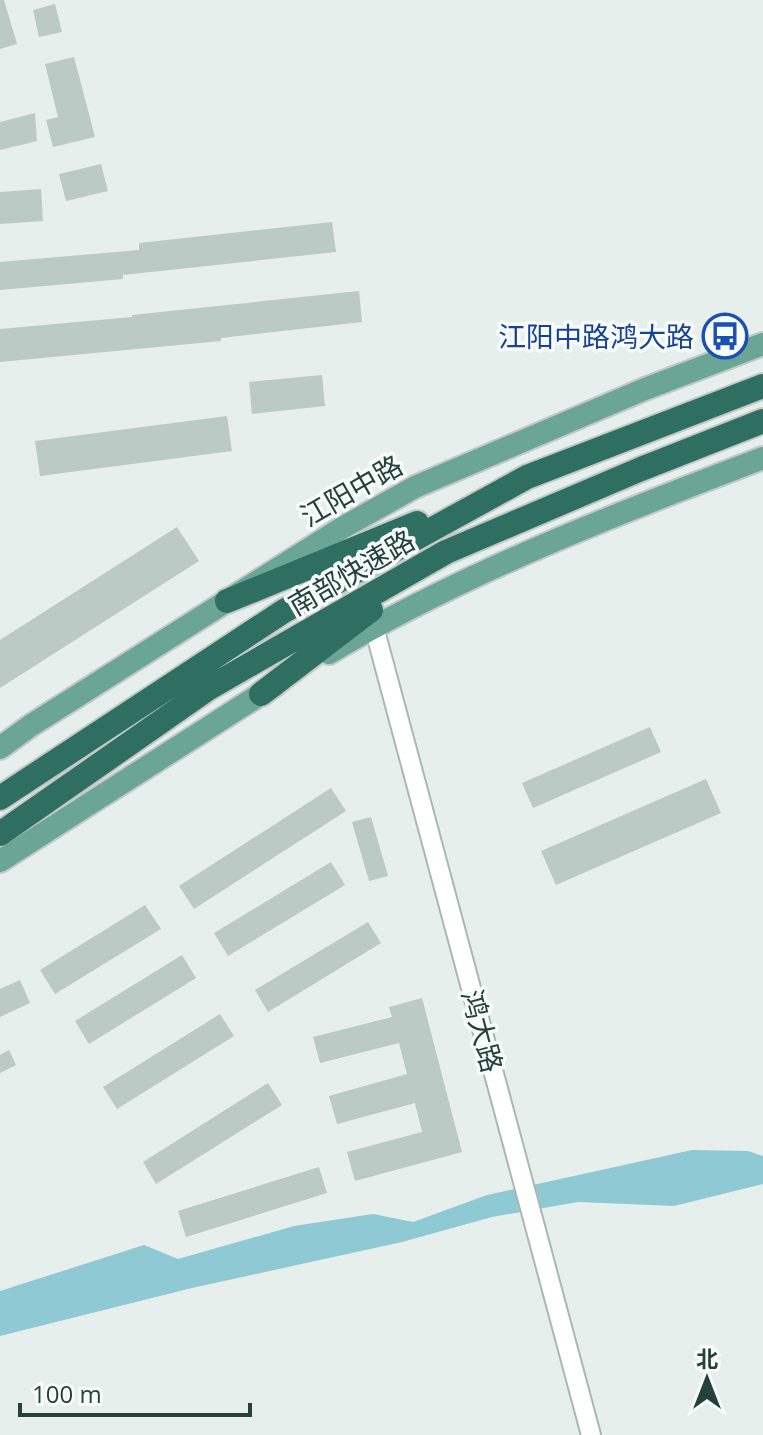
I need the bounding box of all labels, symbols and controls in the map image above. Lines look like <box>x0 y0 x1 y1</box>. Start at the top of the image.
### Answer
bus stop icon: 江阳中路鸿大路 <box>701 312 749 360</box>
place label: 江阳中路鸿大路 <box>498 317 694 355</box>
street label: 江阳中路 <box>293 446 409 534</box>
street label: 南部快速路 <box>281 521 421 623</box>
street label: 鸿大路 <box>454 986 512 1076</box>
north arrow <box>667 1339 747 1419</box>
text: 北 <box>696 1343 718 1373</box>
scale bar <box>20 1367 250 1417</box>
text: 100 m <box>32 1377 102 1410</box>

